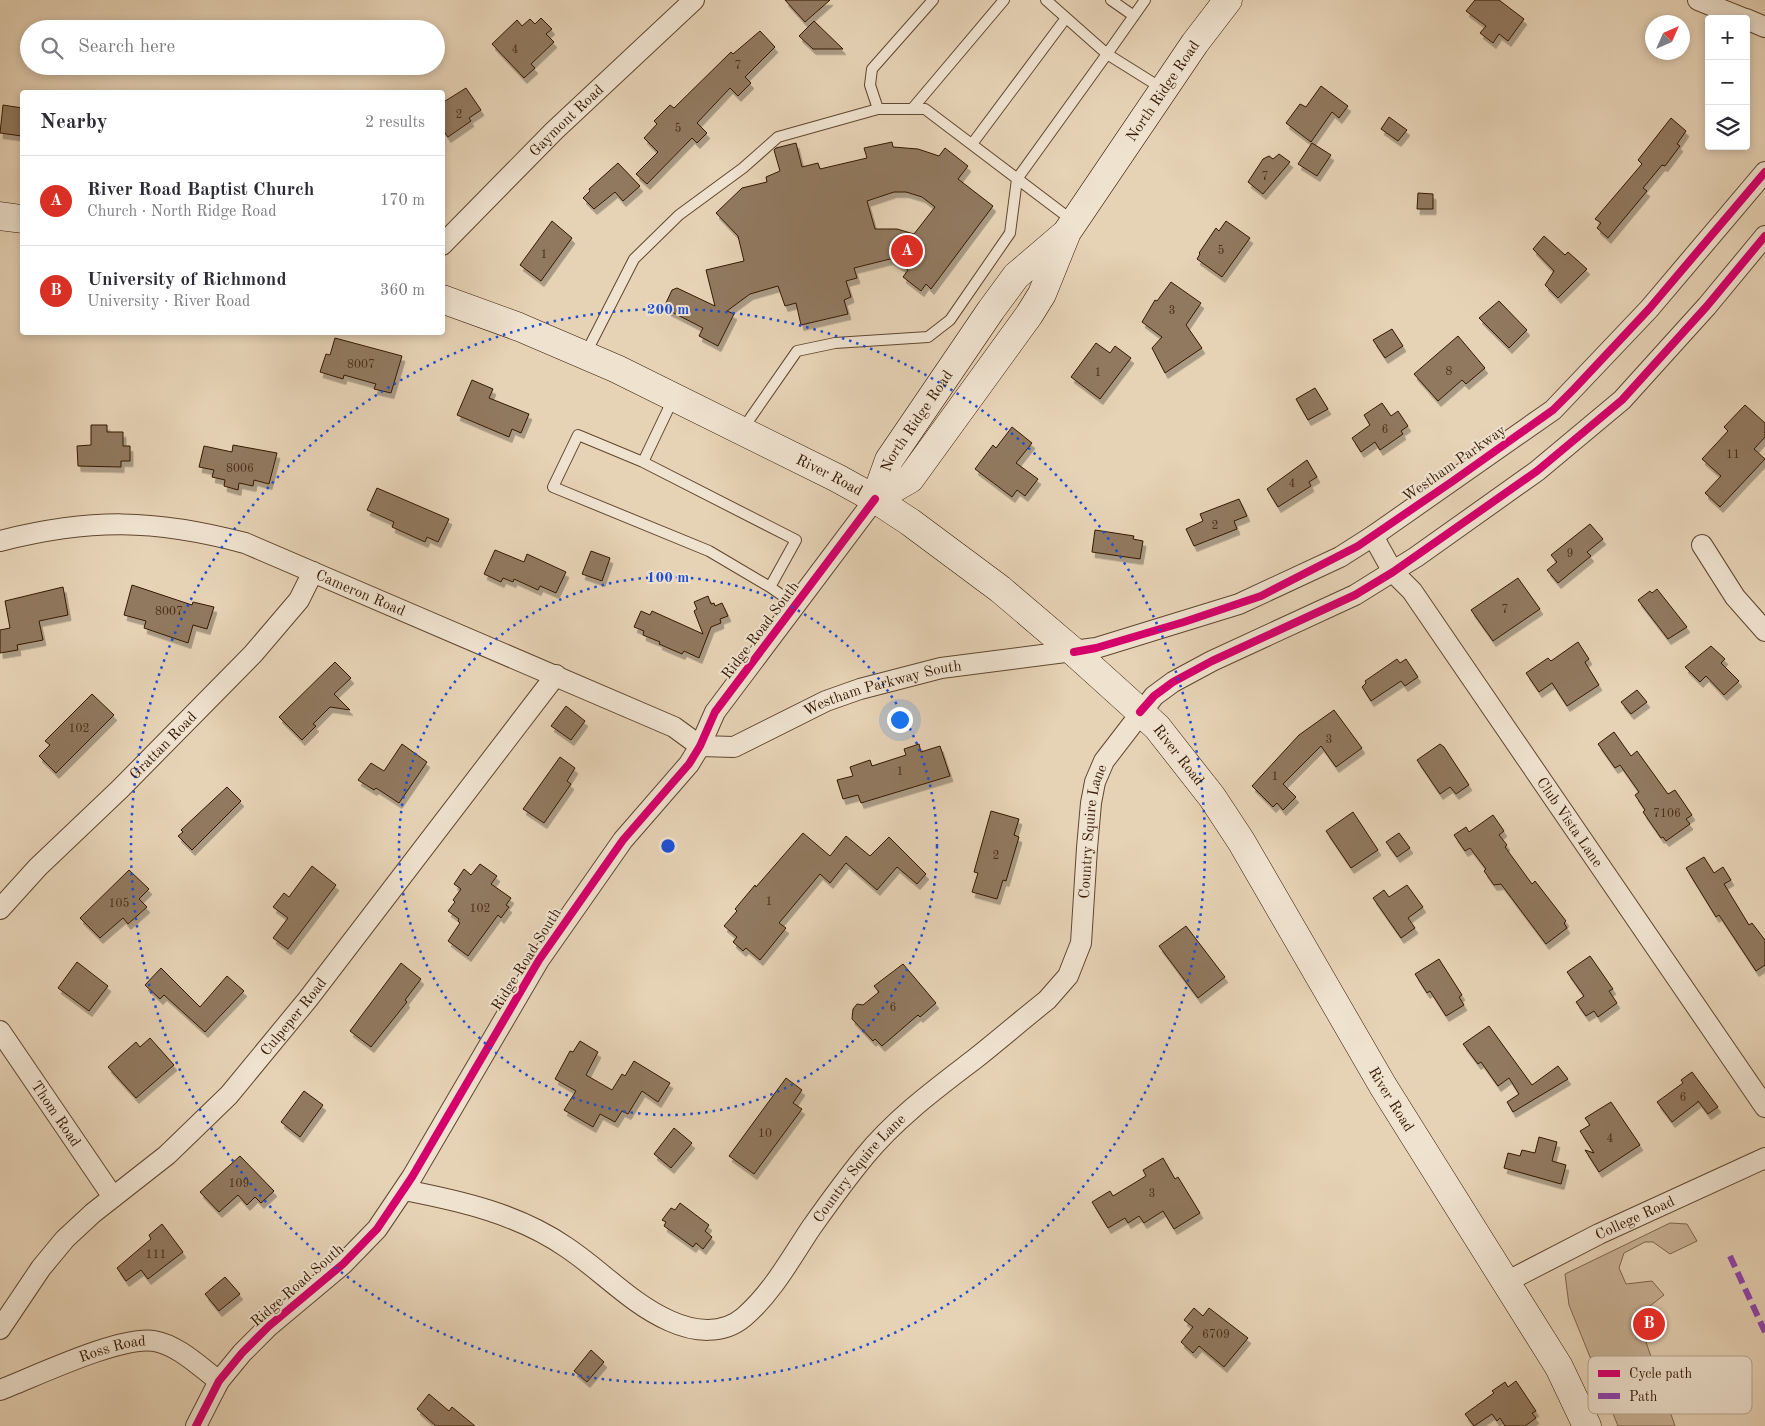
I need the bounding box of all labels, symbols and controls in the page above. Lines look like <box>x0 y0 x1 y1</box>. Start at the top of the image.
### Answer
north arrow <box>1645 15 1690 60</box>
map controls <box>1705 15 1750 150</box>
button: + <box>1705 15 1750 60</box>
search box <box>20 20 445 75</box>
icon: search <box>38 34 66 62</box>
text: Search here <box>78 38 175 57</box>
street label: North Ridge Road <box>1125 38 1203 145</box>
house number: 4 <box>512 44 519 56</box>
house number: 7 <box>735 60 741 72</box>
button: − <box>1705 60 1750 105</box>
street label: Gaymont Road <box>527 83 607 160</box>
button: layers <box>1705 105 1750 150</box>
house number: 2 <box>456 109 462 121</box>
text: Nearby <box>40 112 108 133</box>
text: 2 results <box>365 115 425 131</box>
house number: 5 <box>675 122 682 135</box>
house number: 7 <box>1262 171 1268 183</box>
text: River Road Baptist Church <box>87 181 315 200</box>
text: A <box>50 193 62 209</box>
text: 170 m <box>380 193 425 209</box>
text: Church · North Ridge Road <box>87 204 277 220</box>
pin: A <box>891 232 923 270</box>
house number: 5 <box>1218 244 1225 257</box>
house number: 1 <box>541 249 547 261</box>
text: University of Richmond <box>87 271 287 290</box>
text: B <box>50 283 62 299</box>
text: 360 m <box>380 283 425 299</box>
text: University · River Road <box>87 294 250 310</box>
text: 200 m <box>647 303 689 318</box>
house number: 3 <box>1169 305 1175 317</box>
house number: 8007 <box>347 359 375 371</box>
house number: 8 <box>1446 366 1453 378</box>
house number: 1 <box>1095 367 1101 379</box>
street label: North Ridge Road <box>879 368 956 474</box>
street label: Westham Parkway <box>1401 423 1509 505</box>
house number: 6 <box>1382 424 1389 436</box>
house number: 11 <box>1726 449 1740 461</box>
street label: River Road <box>793 453 865 500</box>
house number: 8006 <box>226 463 254 475</box>
house number: 4 <box>1289 478 1296 490</box>
house number: 2 <box>1212 520 1218 532</box>
house number: 9 <box>1567 548 1573 560</box>
street label: Cameron Road <box>313 568 407 620</box>
text: 100 m <box>647 571 689 586</box>
street label: Ridge Road South <box>720 579 803 682</box>
house number: 7 <box>1502 604 1508 616</box>
house number: 8007 <box>155 606 183 618</box>
street label: Westham Parkway South <box>802 659 963 720</box>
your location <box>887 707 913 733</box>
street label: Grattan Road <box>128 710 200 783</box>
street label: River Road <box>1149 722 1206 789</box>
house number: 102 <box>69 723 89 735</box>
house number: 3 <box>1326 734 1332 746</box>
street label: Country Squire Lane <box>1078 762 1111 899</box>
house number: 1 <box>897 766 903 778</box>
house number: 1 <box>1272 771 1278 783</box>
street label: Club Vista Lane <box>1533 775 1605 871</box>
house number: 7106 <box>1653 808 1681 820</box>
centre of rings <box>659 837 677 855</box>
house number: 2 <box>993 850 999 862</box>
house number: 1 <box>766 896 772 908</box>
house number: 105 <box>109 897 129 910</box>
house number: 102 <box>470 903 490 915</box>
street label: Ridge Road South <box>490 906 565 1014</box>
street label: Culpeper Road <box>258 976 330 1059</box>
house number: 6 <box>890 1002 897 1014</box>
street label: River Road <box>1365 1065 1416 1135</box>
street label: Thom Road <box>27 1079 83 1150</box>
house number: 6 <box>1680 1092 1687 1104</box>
street label: Country Squire Lane <box>811 1112 909 1226</box>
house number: 10 <box>758 1128 772 1140</box>
house number: 4 <box>1607 1133 1614 1145</box>
house number: 109 <box>229 1178 249 1190</box>
house number: 3 <box>1149 1188 1155 1200</box>
street label: College Road <box>1594 1194 1677 1244</box>
street label: Ridge Road South <box>249 1242 347 1330</box>
house number: 111 <box>146 1249 166 1261</box>
pin: B <box>1633 1305 1665 1343</box>
house number: 6709 <box>1202 1329 1230 1341</box>
street label: Ross Road <box>77 1334 147 1366</box>
legend <box>1588 1356 1752 1414</box>
text: Cycle path <box>1629 1367 1692 1381</box>
text: Path <box>1629 1390 1658 1404</box>

